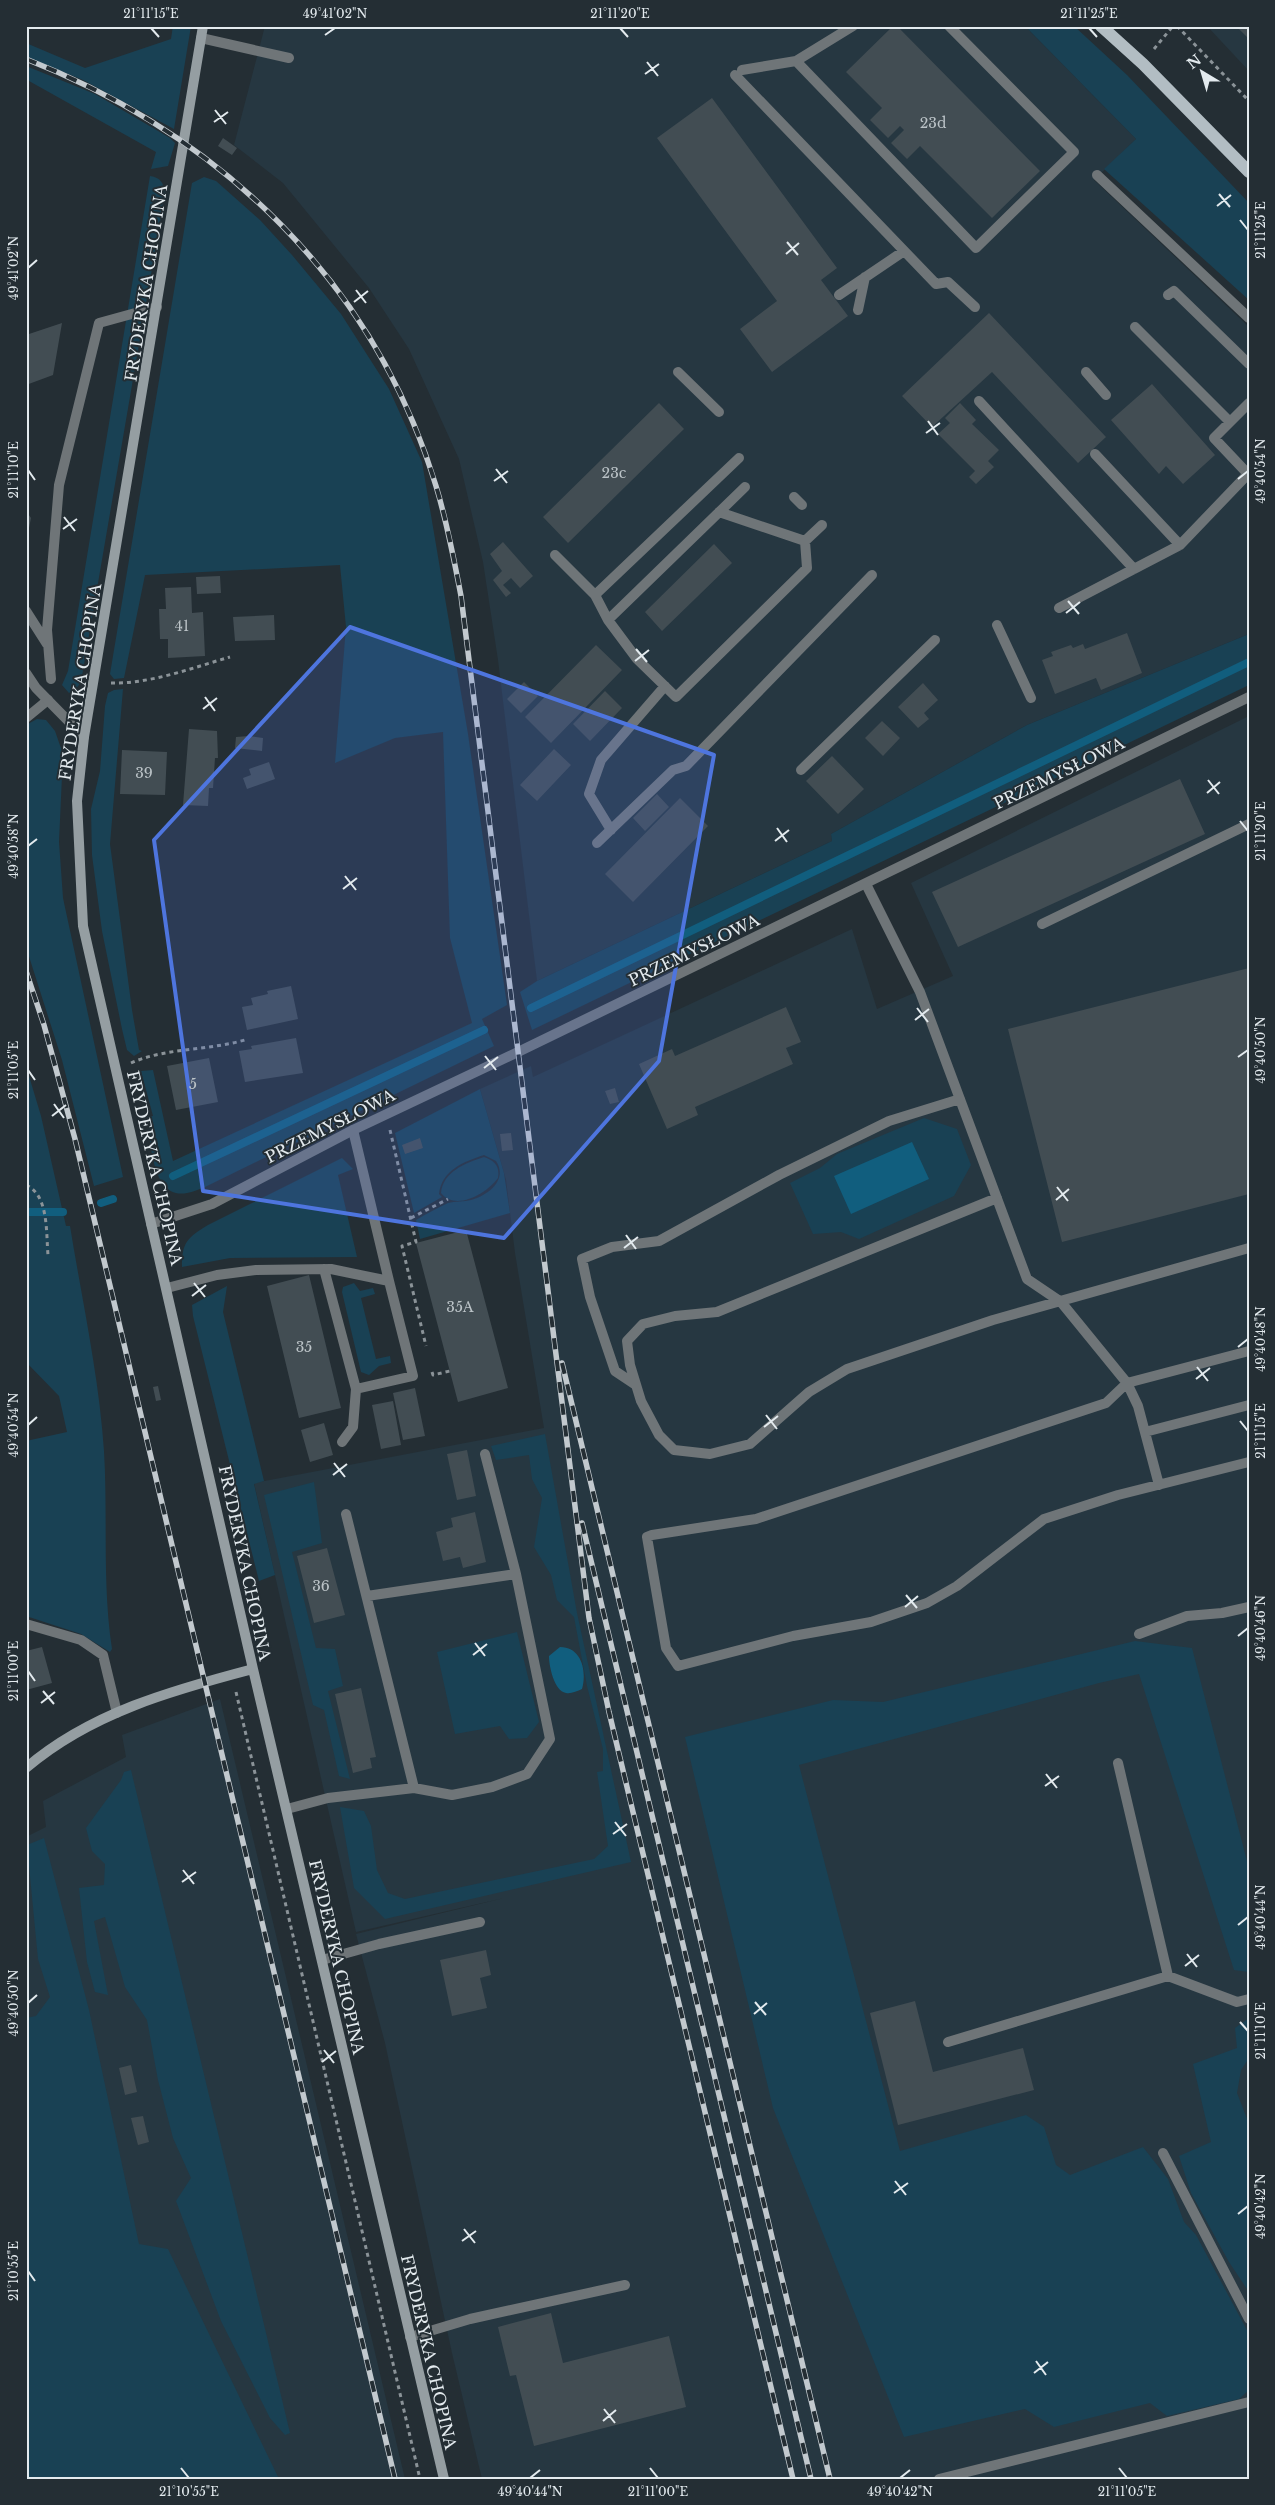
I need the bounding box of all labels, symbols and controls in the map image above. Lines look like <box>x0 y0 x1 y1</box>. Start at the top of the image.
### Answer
text: 21°11'15"E <box>123 6 179 21</box>
text: 49°41'02"N <box>303 6 367 21</box>
text: 21°11'20"E <box>590 6 650 21</box>
text: 21°11'25"E <box>1060 6 1118 21</box>
north arrow <box>1178 48 1228 98</box>
text: N <box>1183 51 1205 73</box>
house number: 23d <box>920 114 947 132</box>
street label: FRYDERYKA CHOPINA <box>121 182 172 383</box>
text: 21°11'25"E <box>1253 201 1268 259</box>
text: 49°41'02"N <box>6 236 21 300</box>
text: 49°40'54"N <box>1253 438 1268 504</box>
text: 21°11'10"E <box>6 441 21 499</box>
house number: 23c <box>602 464 627 482</box>
street label: FRYDERYKA CHOPINA <box>55 581 106 782</box>
house number: 41 <box>175 617 189 635</box>
street label: PRZEMYSŁOWA <box>990 732 1128 813</box>
house number: 39 <box>135 764 153 782</box>
text: 21°11'20"E <box>1253 801 1268 861</box>
text: 49°40'58"N <box>6 813 21 879</box>
street label: PRZEMYSŁOWA <box>625 909 763 990</box>
text: 49°40'50"N <box>1253 1016 1268 1083</box>
text: 21°11'05"E <box>6 1040 21 1099</box>
street label: FRYDERYKA CHOPINA <box>123 1069 187 1268</box>
house number: 5 <box>189 1075 197 1093</box>
street label: PRZEMYSŁOWA <box>262 1084 399 1167</box>
house number: 35A <box>446 1298 474 1316</box>
text: 49°40'48"N <box>1253 1306 1268 1372</box>
house number: 35 <box>296 1338 312 1356</box>
text: 49°40'54"N <box>6 1392 21 1458</box>
text: 21°11'15"E <box>1253 1403 1268 1459</box>
street label: FRYDERYKA CHOPINA <box>215 1464 276 1663</box>
house number: 36 <box>312 1577 330 1595</box>
text: 49°40'46"N <box>1253 1595 1268 1661</box>
text: 21°11'00"E <box>6 1640 21 1701</box>
street label: FRYDERYKA CHOPINA <box>305 1858 369 2057</box>
text: 49°40'44"N <box>1253 1884 1268 1950</box>
text: 49°40'50"N <box>6 1969 21 2036</box>
text: 21°11'10"E <box>1253 2002 1268 2060</box>
text: 49°40'42"N <box>1253 2173 1268 2239</box>
text: 21°10'55"E <box>6 2241 21 2301</box>
street label: FRYDERYKA CHOPINA <box>397 2253 461 2452</box>
text: 21°10'55"E <box>159 2484 219 2499</box>
text: 49°40'44"N <box>497 2484 563 2499</box>
text: 21°11'00"E <box>628 2484 689 2499</box>
text: 49°40'42"N <box>867 2484 933 2499</box>
text: 21°11'05"E <box>1098 2484 1157 2499</box>

